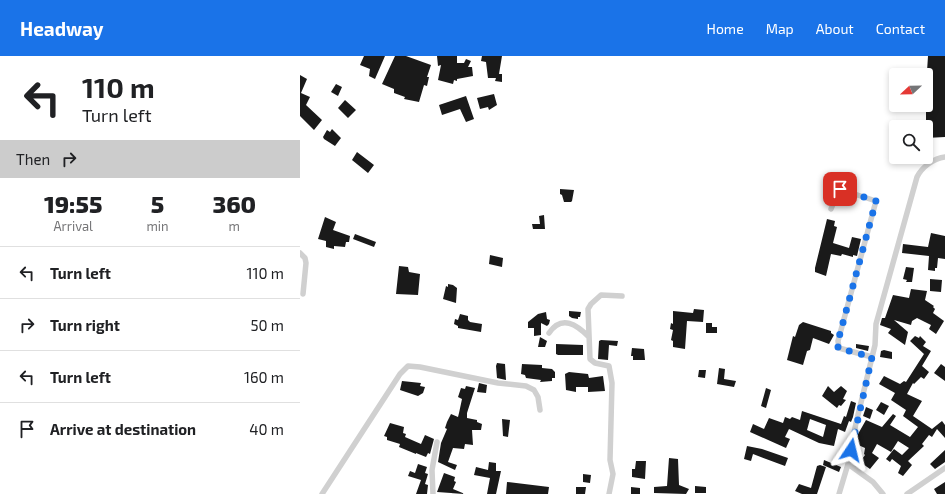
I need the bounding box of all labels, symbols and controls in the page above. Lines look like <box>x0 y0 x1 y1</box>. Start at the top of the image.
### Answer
text: Headway <box>20 17 104 40</box>
text: Home <box>707 20 744 37</box>
text: Map <box>766 20 794 37</box>
text: About <box>816 20 854 37</box>
text: Contact <box>876 20 925 37</box>
north arrow <box>889 68 933 112</box>
map controls <box>889 68 933 164</box>
text: 110 m <box>82 70 155 104</box>
icon: left <box>16 72 68 124</box>
text: Turn left <box>82 104 152 126</box>
button: search <box>889 120 933 164</box>
icon: right <box>58 148 80 170</box>
text: Then <box>16 150 50 168</box>
pin <box>823 172 857 206</box>
icon: arrive <box>829 178 851 200</box>
text: 19:55 <box>44 189 102 218</box>
text: 5 <box>151 189 164 218</box>
text: 360 <box>212 189 256 218</box>
text: Arrival <box>53 218 93 234</box>
text: min <box>146 218 169 234</box>
text: m <box>229 218 240 234</box>
icon: left <box>16 262 38 284</box>
text: Turn left <box>50 264 111 282</box>
text: 110 m <box>247 264 284 282</box>
icon: right <box>16 314 38 336</box>
text: Turn right <box>50 316 120 334</box>
text: 50 m <box>250 316 284 334</box>
icon: left <box>16 366 38 388</box>
text: Turn left <box>50 368 111 386</box>
text: 160 m <box>244 368 284 386</box>
icon: arrive <box>16 418 38 440</box>
text: Arrive at destination <box>50 420 196 438</box>
text: 40 m <box>249 420 284 438</box>
position arrow <box>830 429 872 471</box>

